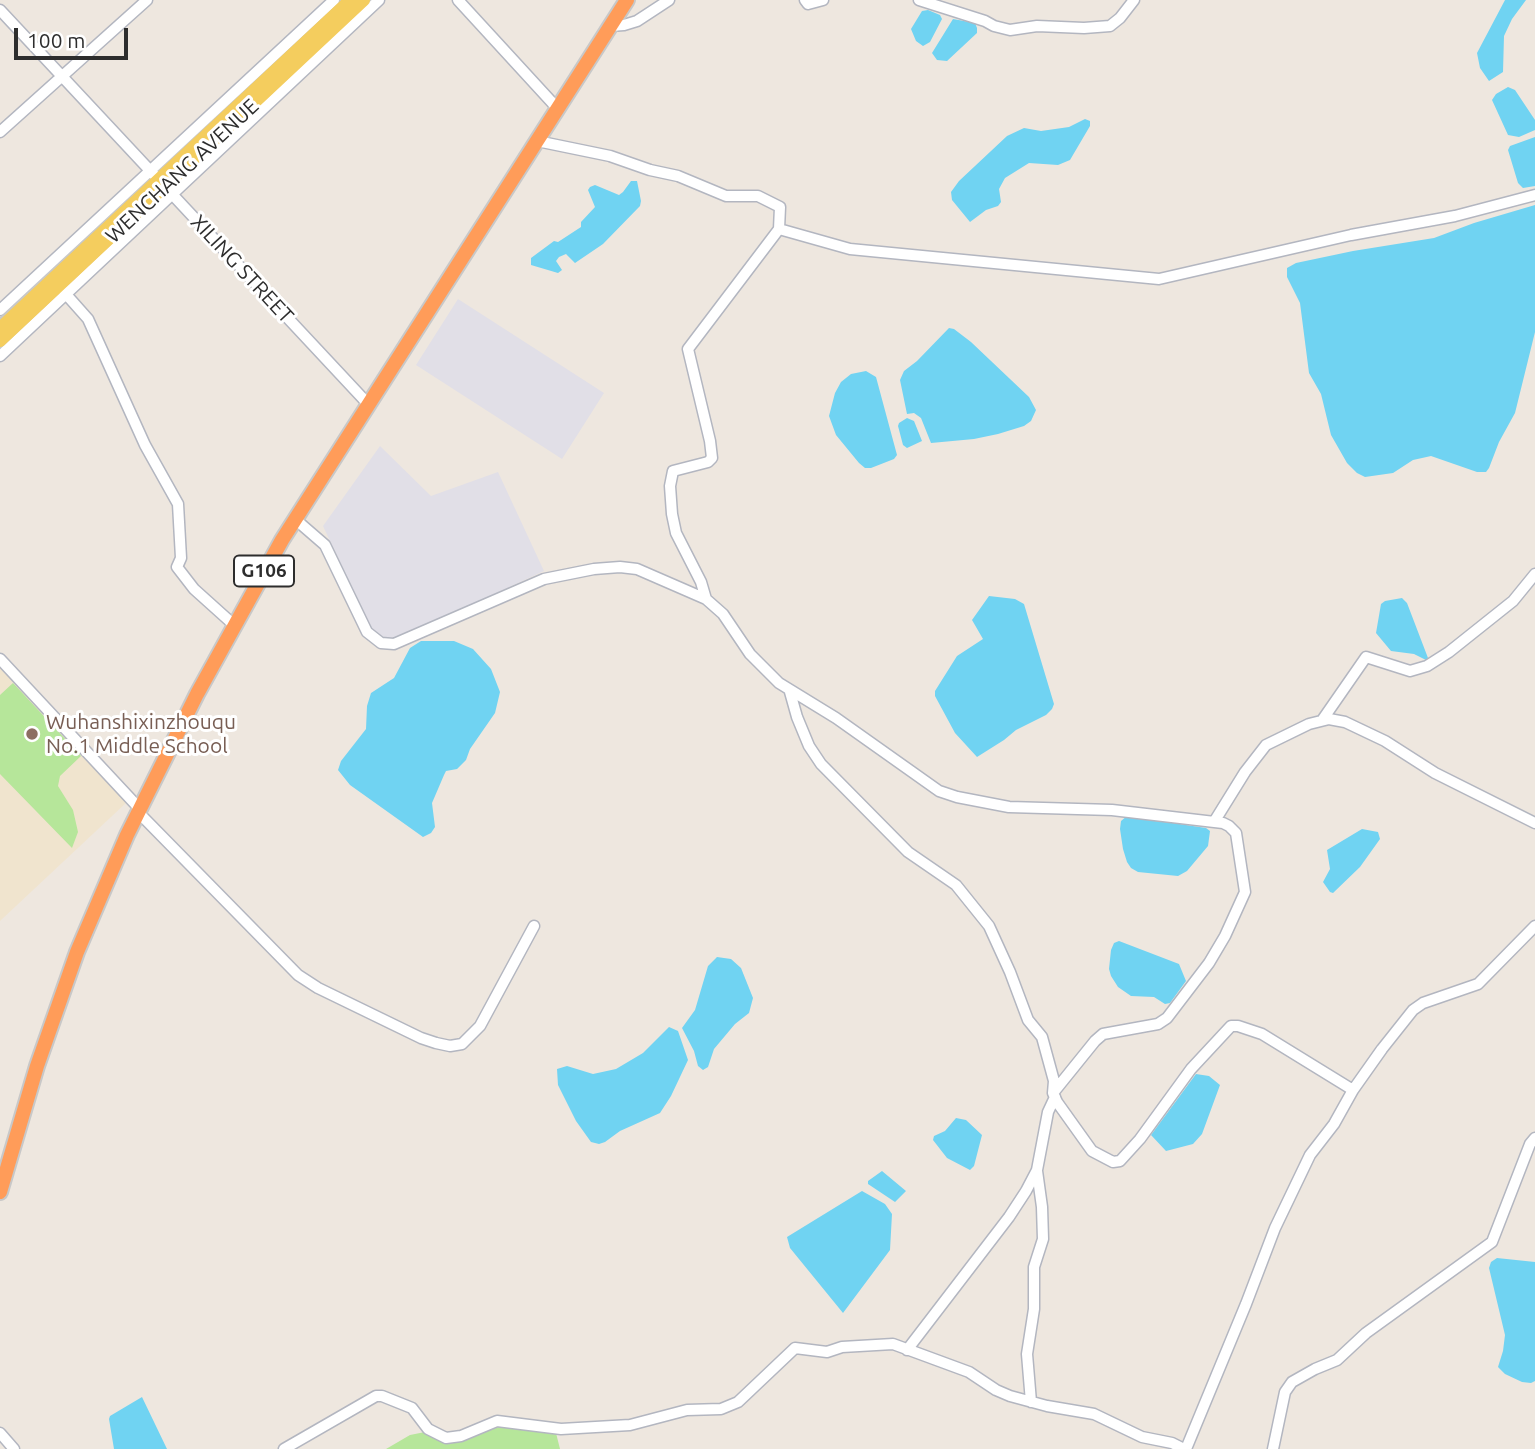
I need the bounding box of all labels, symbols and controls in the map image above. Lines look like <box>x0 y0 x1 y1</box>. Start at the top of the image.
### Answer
scale bar <box>18 14 131 58</box>
text: 100 m <box>27 28 85 52</box>
street label: WENCHANG AVENUE <box>100 94 264 248</box>
street label: XILING STREET <box>185 210 299 328</box>
road number: G106 <box>234 556 294 586</box>
place label: Wuhanshixinzhouqu No.1 Middle School <box>46 709 236 759</box>
marker: Wuhanshixinzhouqu No.1 Middle School <box>24 726 40 742</box>

